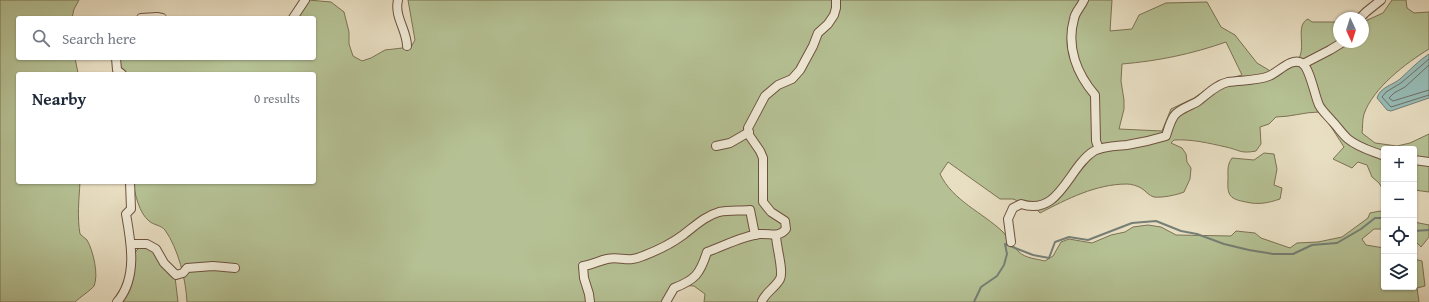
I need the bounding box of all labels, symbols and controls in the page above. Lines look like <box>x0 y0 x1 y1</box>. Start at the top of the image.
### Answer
north arrow <box>1333 12 1369 48</box>
search box <box>16 16 316 60</box>
icon: search <box>30 27 52 49</box>
text: Search here <box>62 28 136 49</box>
text: Nearby <box>32 86 86 111</box>
text: 0 results <box>254 89 300 108</box>
map controls <box>1381 146 1417 290</box>
button: + <box>1381 146 1417 182</box>
button: − <box>1381 182 1417 218</box>
button: locate <box>1381 218 1417 254</box>
button: layers <box>1381 254 1417 290</box>

